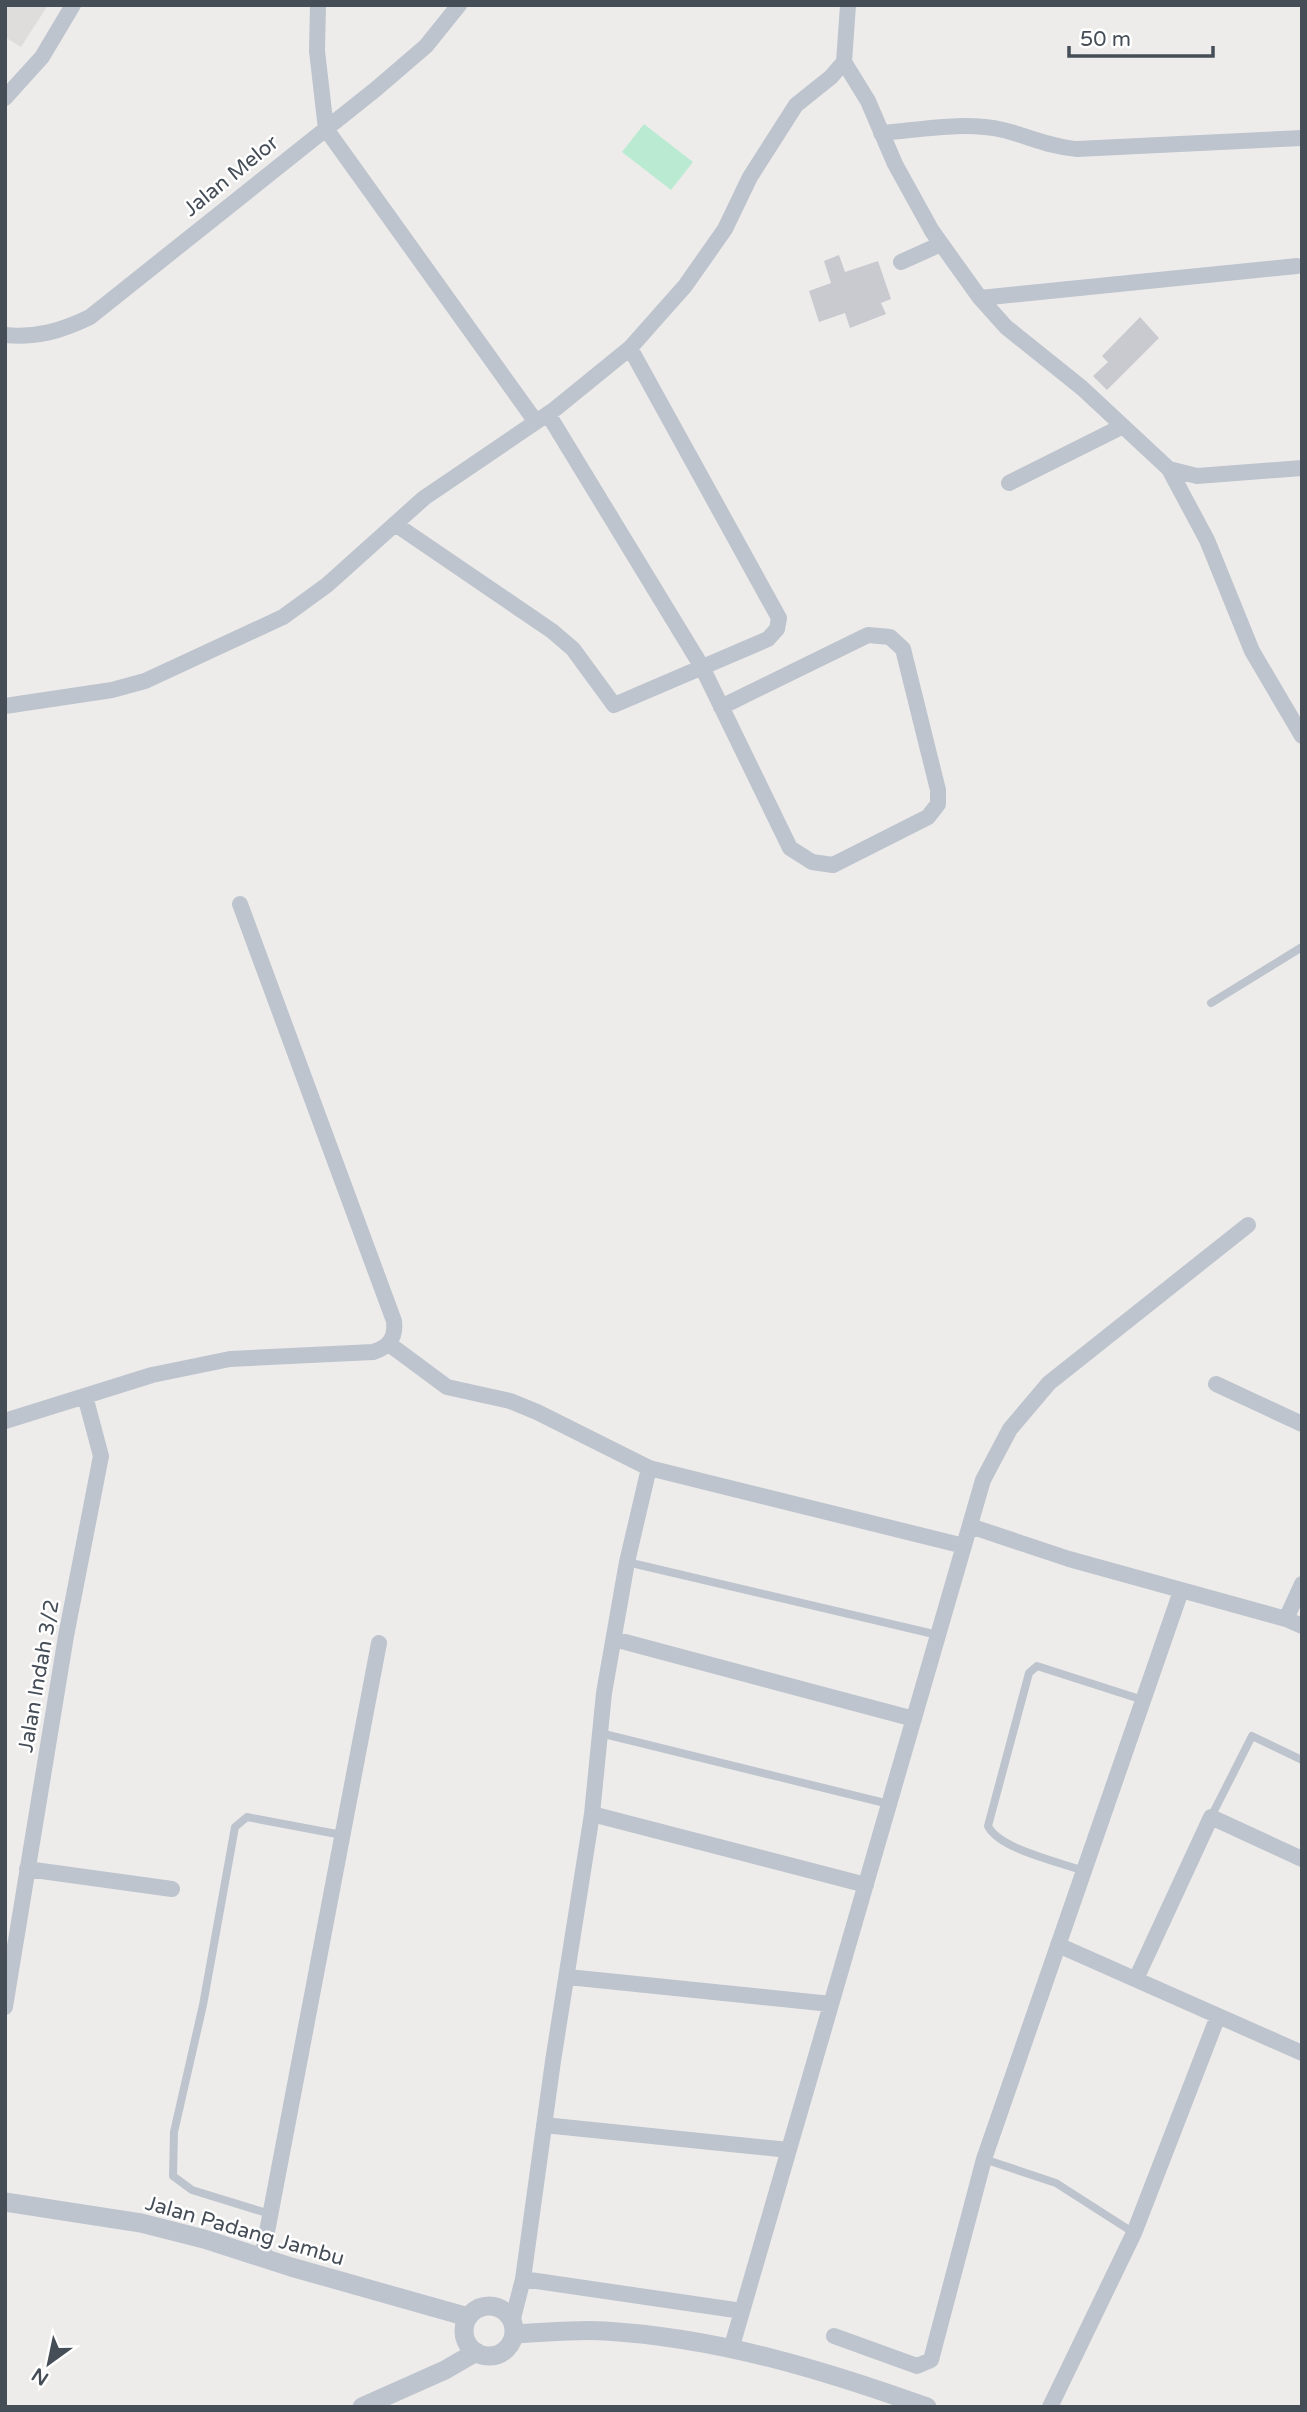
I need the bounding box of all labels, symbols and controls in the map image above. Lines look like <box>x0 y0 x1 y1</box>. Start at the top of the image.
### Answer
scale bar <box>1069 14 1212 58</box>
text: 50 m <box>1080 27 1131 52</box>
street label: Jalan Melor <box>179 130 283 222</box>
street label: Jalan Indah 3/2 <box>13 1598 65 1754</box>
street label: Jalan Padang Jambu <box>143 2191 347 2271</box>
north arrow <box>14 2328 84 2398</box>
text: N <box>28 2363 53 2390</box>

